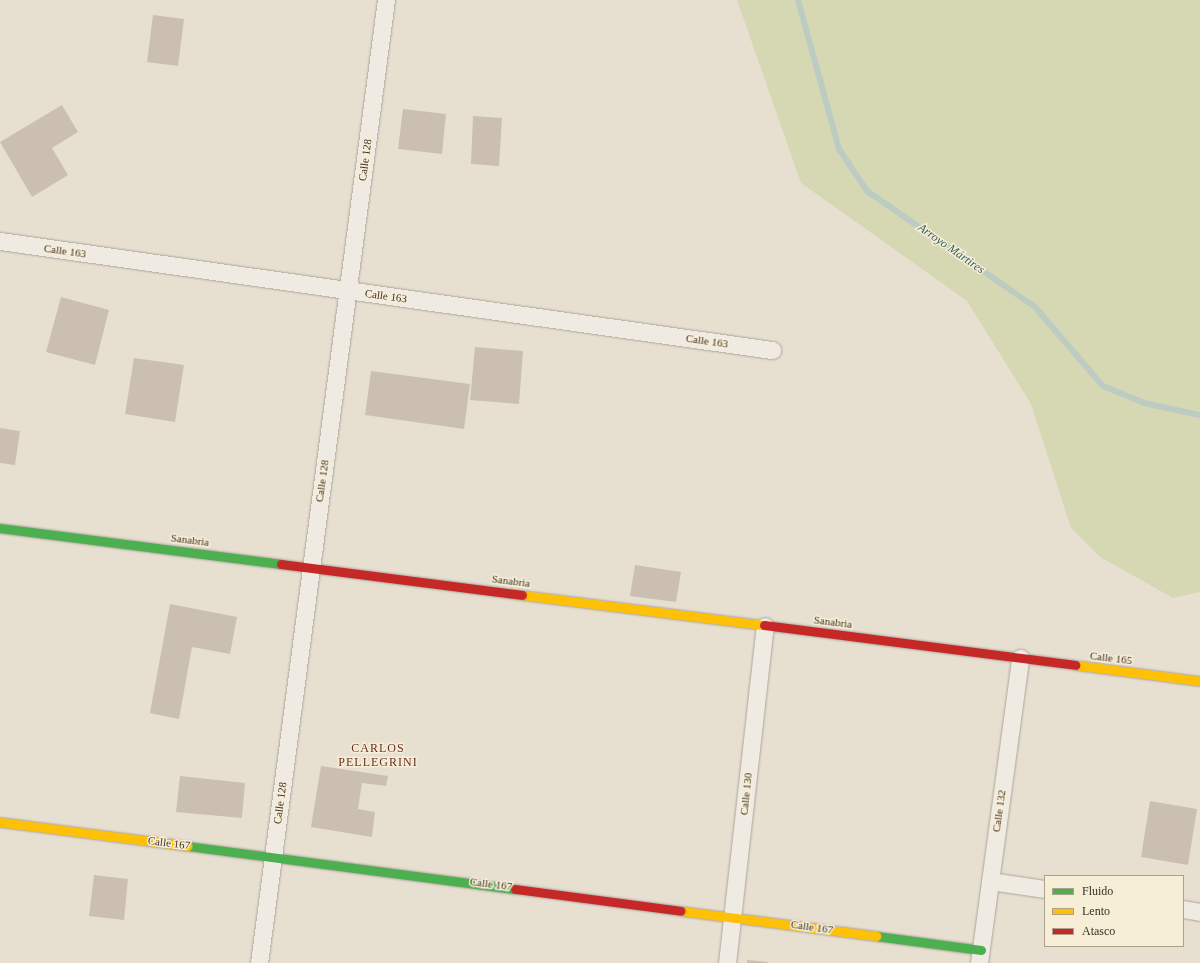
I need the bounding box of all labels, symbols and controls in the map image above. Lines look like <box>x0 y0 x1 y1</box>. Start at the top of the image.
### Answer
street label: Calle 128 <box>356 138 374 182</box>
water label: Arroyo Mártires <box>915 221 987 277</box>
street label: Calle 163 <box>43 242 87 260</box>
street label: Calle 163 <box>364 287 408 305</box>
street label: Calle 163 <box>685 332 729 350</box>
street label: Calle 128 <box>313 459 331 503</box>
street label: Sanabria <box>170 531 210 549</box>
street label: Sanabria <box>491 572 531 590</box>
street label: Sanabria <box>813 613 853 631</box>
street label: Calle 165 <box>1089 649 1133 667</box>
district label: CARLOS PELLEGRINI <box>338 742 418 770</box>
street label: Calle 130 <box>737 772 755 816</box>
street label: Calle 128 <box>271 781 289 825</box>
street label: Calle 132 <box>990 789 1008 833</box>
street label: Calle 167 <box>147 834 191 852</box>
street label: Calle 167 <box>469 875 513 893</box>
legend <box>1044 875 1184 947</box>
text: Fluido <box>1082 884 1113 898</box>
text: Lento <box>1082 904 1110 918</box>
street label: Calle 167 <box>790 918 834 936</box>
text: Atasco <box>1082 924 1115 938</box>

